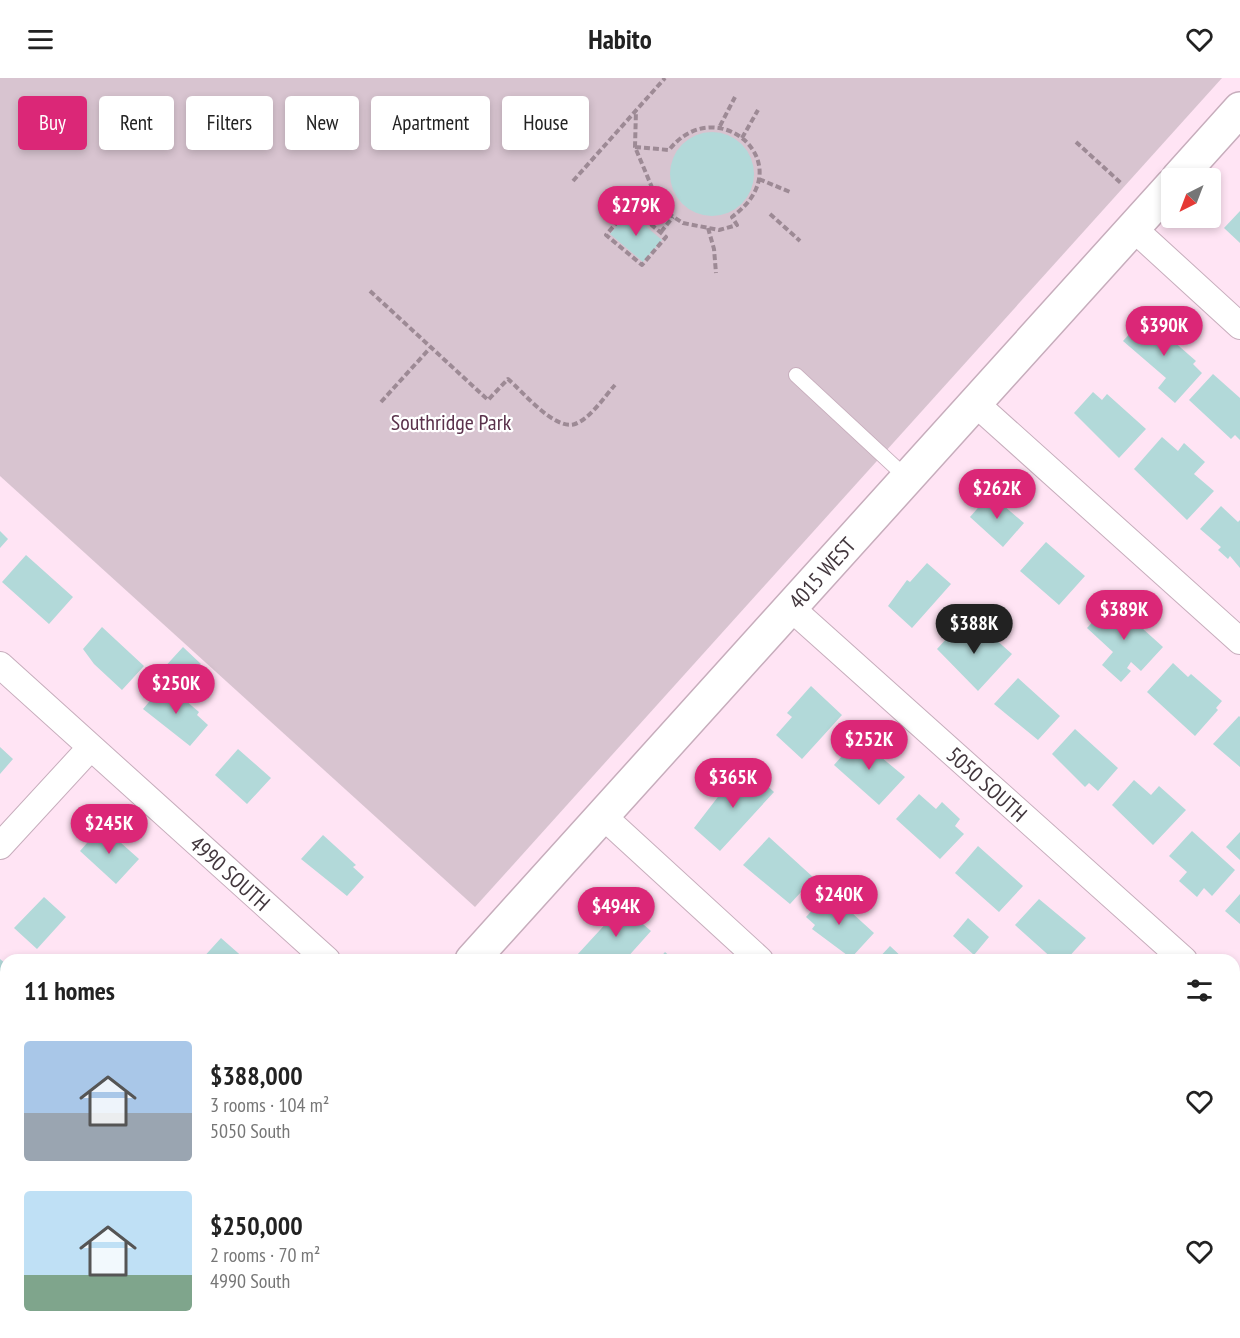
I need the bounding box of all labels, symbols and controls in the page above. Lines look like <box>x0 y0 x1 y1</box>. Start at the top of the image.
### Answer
text: Habito <box>588 22 652 56</box>
icon: menu <box>24 23 57 56</box>
icon: heart <box>1183 23 1216 56</box>
chip: Buy <box>18 96 87 150</box>
chip: Rent <box>99 96 174 150</box>
chip: Filters <box>186 96 273 150</box>
chip: New <box>285 96 359 150</box>
chip: Apartment <box>371 96 490 150</box>
chip: House <box>502 96 589 150</box>
north arrow <box>1161 168 1221 228</box>
map controls <box>1161 168 1221 228</box>
pin: $279K <box>594 186 678 237</box>
text: $279K <box>612 192 660 218</box>
pin: $390K <box>1122 306 1206 357</box>
text: $390K <box>1140 312 1188 338</box>
park label: Southridge Park <box>391 408 512 436</box>
pin: $262K <box>955 469 1039 520</box>
text: $262K <box>973 475 1021 501</box>
street label: 4015 WEST <box>782 531 862 615</box>
pin: $389K <box>1082 590 1166 641</box>
text: $389K <box>1100 596 1148 622</box>
pin: $388K <box>932 604 1016 655</box>
text: $388K <box>950 610 998 636</box>
pin: $250K <box>134 664 218 715</box>
text: $250K <box>152 670 200 696</box>
pin: $252K <box>827 720 911 771</box>
text: $252K <box>845 726 893 752</box>
street label: 5050 SOUTH <box>941 741 1033 827</box>
pin: $365K <box>691 758 775 809</box>
text: $365K <box>709 764 757 790</box>
pin: $245K <box>67 804 151 855</box>
text: $245K <box>85 810 133 836</box>
street label: 4990 SOUTH <box>184 830 276 916</box>
pin: $240K <box>797 875 881 926</box>
text: $240K <box>815 881 863 907</box>
pin: $494K <box>574 887 658 938</box>
text: $494K <box>592 893 640 919</box>
text: 11 homes <box>24 974 115 1007</box>
icon: filters <box>1183 974 1216 1007</box>
text: $388,000 <box>210 1059 303 1092</box>
icon: home <box>72 1065 144 1137</box>
icon: heart <box>1183 1085 1216 1118</box>
text: 3 rooms · 104 m² <box>210 1092 329 1118</box>
text: 5050 South <box>210 1118 290 1144</box>
text: $250,000 <box>210 1209 303 1242</box>
icon: home <box>72 1215 144 1287</box>
icon: heart <box>1183 1235 1216 1268</box>
text: 2 rooms · 70 m² <box>210 1242 320 1268</box>
text: 4990 South <box>210 1268 290 1294</box>

